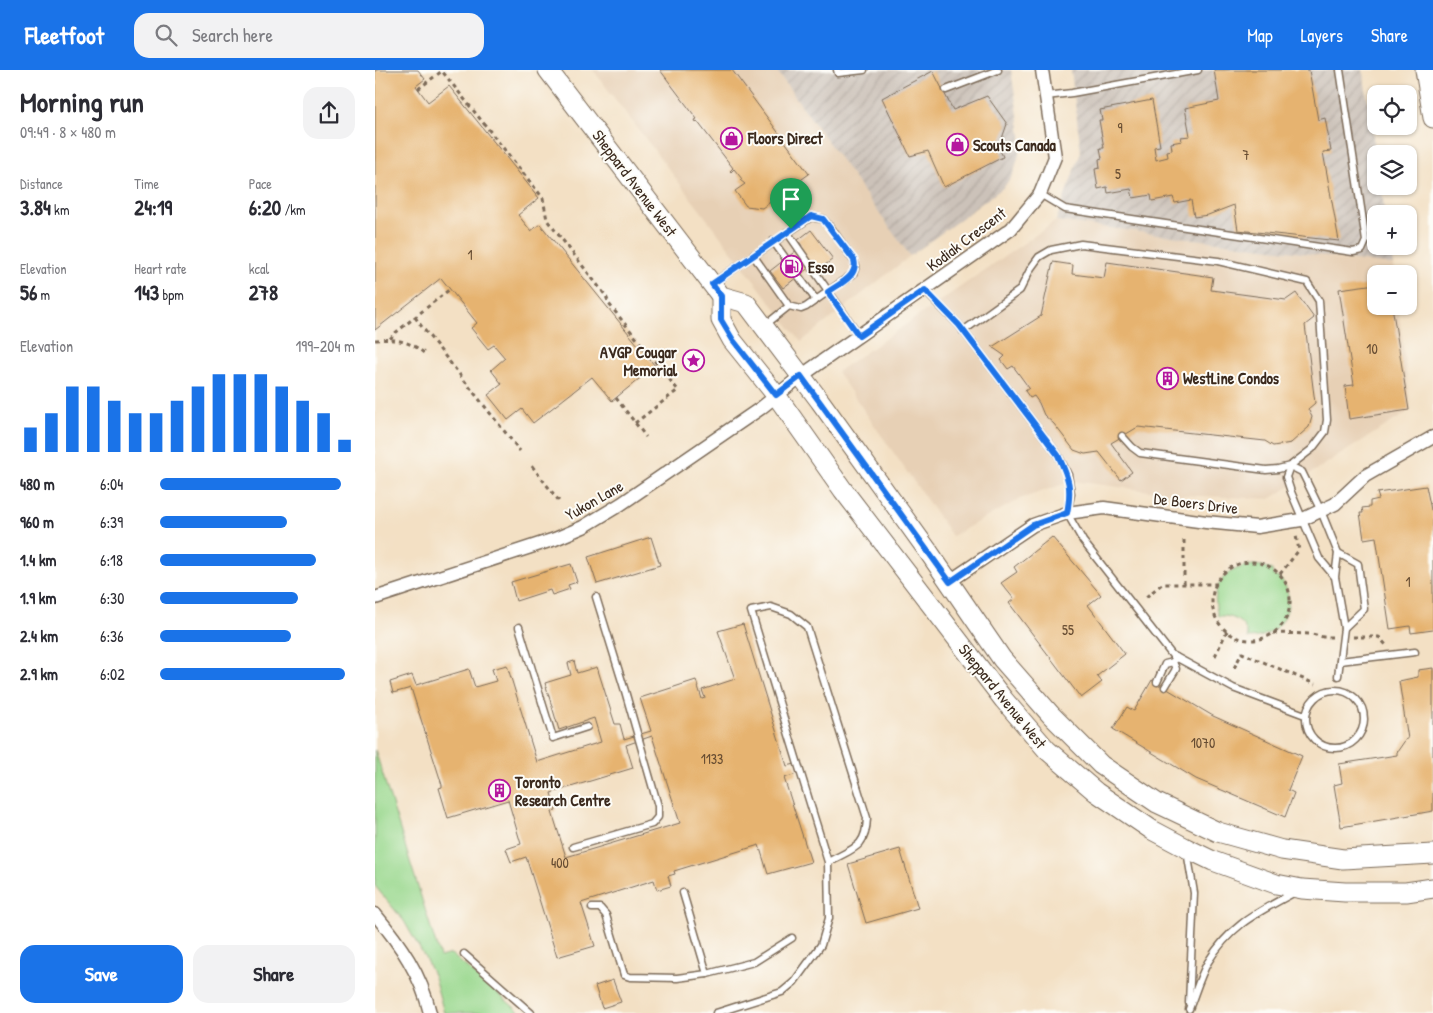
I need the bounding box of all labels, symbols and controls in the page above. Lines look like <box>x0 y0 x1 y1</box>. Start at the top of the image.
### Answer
search box <box>134 13 484 58</box>
text: Fleetfoot <box>25 19 104 51</box>
icon: search <box>152 21 180 49</box>
text: Search here <box>192 22 273 48</box>
text: Map <box>1247 23 1273 48</box>
text: Layers <box>1301 23 1343 48</box>
text: Share <box>1371 23 1408 48</box>
text: Morning run <box>20 83 144 121</box>
map controls <box>1367 85 1417 315</box>
button: locate <box>1367 85 1417 135</box>
button: share <box>303 87 355 139</box>
house number: 9 <box>1117 118 1123 137</box>
text: 09:49 · 8 × 480 m <box>20 121 116 143</box>
street label: Sheppard Avenue West <box>588 125 683 241</box>
shop icon: Floors Direct <box>720 126 744 150</box>
place label: Floors Direct <box>747 127 823 149</box>
shop icon: Scouts Canada <box>945 133 969 157</box>
place label: Scouts Canada <box>973 134 1057 156</box>
house number: 7 <box>1243 145 1250 164</box>
button: layers <box>1367 145 1417 195</box>
house number: 5 <box>1115 164 1121 183</box>
text: Distance <box>20 174 63 193</box>
text: Time <box>134 174 159 193</box>
text: Pace <box>249 174 272 193</box>
pin <box>770 178 812 229</box>
icon: arrive <box>777 185 805 213</box>
text: 3.84 <box>20 193 51 222</box>
text: 24:19 <box>134 193 172 222</box>
text: 6:20 <box>249 193 281 222</box>
text: km <box>51 200 69 219</box>
text: /km <box>281 200 306 219</box>
street label: Kodiak Crescent <box>922 202 1011 276</box>
button: + <box>1367 205 1417 255</box>
house number: 1 <box>467 245 473 264</box>
fuel station icon: Esso <box>780 255 804 279</box>
place label: Esso <box>808 256 834 278</box>
text: Elevation <box>20 259 67 278</box>
text: Heart rate <box>134 259 187 278</box>
text: kcal <box>249 259 269 278</box>
button: − <box>1367 265 1417 315</box>
text: 56 <box>20 278 37 307</box>
text: 143 <box>134 278 159 307</box>
text: 278 <box>249 278 278 307</box>
text: m <box>37 285 50 304</box>
text: bpm <box>159 285 184 304</box>
text: Elevation <box>20 335 73 357</box>
text: 199–204 m <box>296 335 355 357</box>
house number: 10 <box>1366 339 1378 358</box>
place label: AVGP Cougar Memorial <box>600 341 678 381</box>
place icon: AVGP Cougar Memorial <box>681 349 705 373</box>
building icon: WestLine Condos <box>1155 366 1179 390</box>
place label: WestLine Condos <box>1183 367 1280 389</box>
text: 480 m <box>20 473 55 495</box>
text: 6:04 <box>100 473 123 495</box>
street label: Yukon Lane <box>561 474 627 525</box>
street label: De Boers Drive <box>1153 487 1240 519</box>
text: 960 m <box>20 511 54 533</box>
text: 6:39 <box>100 511 123 533</box>
text: 1.4 km <box>20 549 56 571</box>
text: 6:18 <box>100 549 123 571</box>
house number: 1 <box>1405 572 1411 591</box>
text: 1.9 km <box>20 587 56 609</box>
text: 6:30 <box>100 587 124 609</box>
house number: 55 <box>1062 620 1074 639</box>
text: 2.4 km <box>20 625 58 647</box>
text: 6:36 <box>100 625 124 647</box>
street label: Sheppard Avenue West <box>954 639 1052 753</box>
text: 2.9 km <box>20 663 58 685</box>
text: 6:02 <box>100 663 125 685</box>
house number: 1070 <box>1191 733 1215 752</box>
house number: 1133 <box>701 749 723 768</box>
place label: Toronto Research Centre <box>514 771 611 811</box>
building icon: Toronto Research Centre <box>487 779 511 803</box>
house number: 400 <box>551 853 569 872</box>
button: Save <box>20 945 183 1003</box>
button: Share <box>193 945 355 1003</box>

